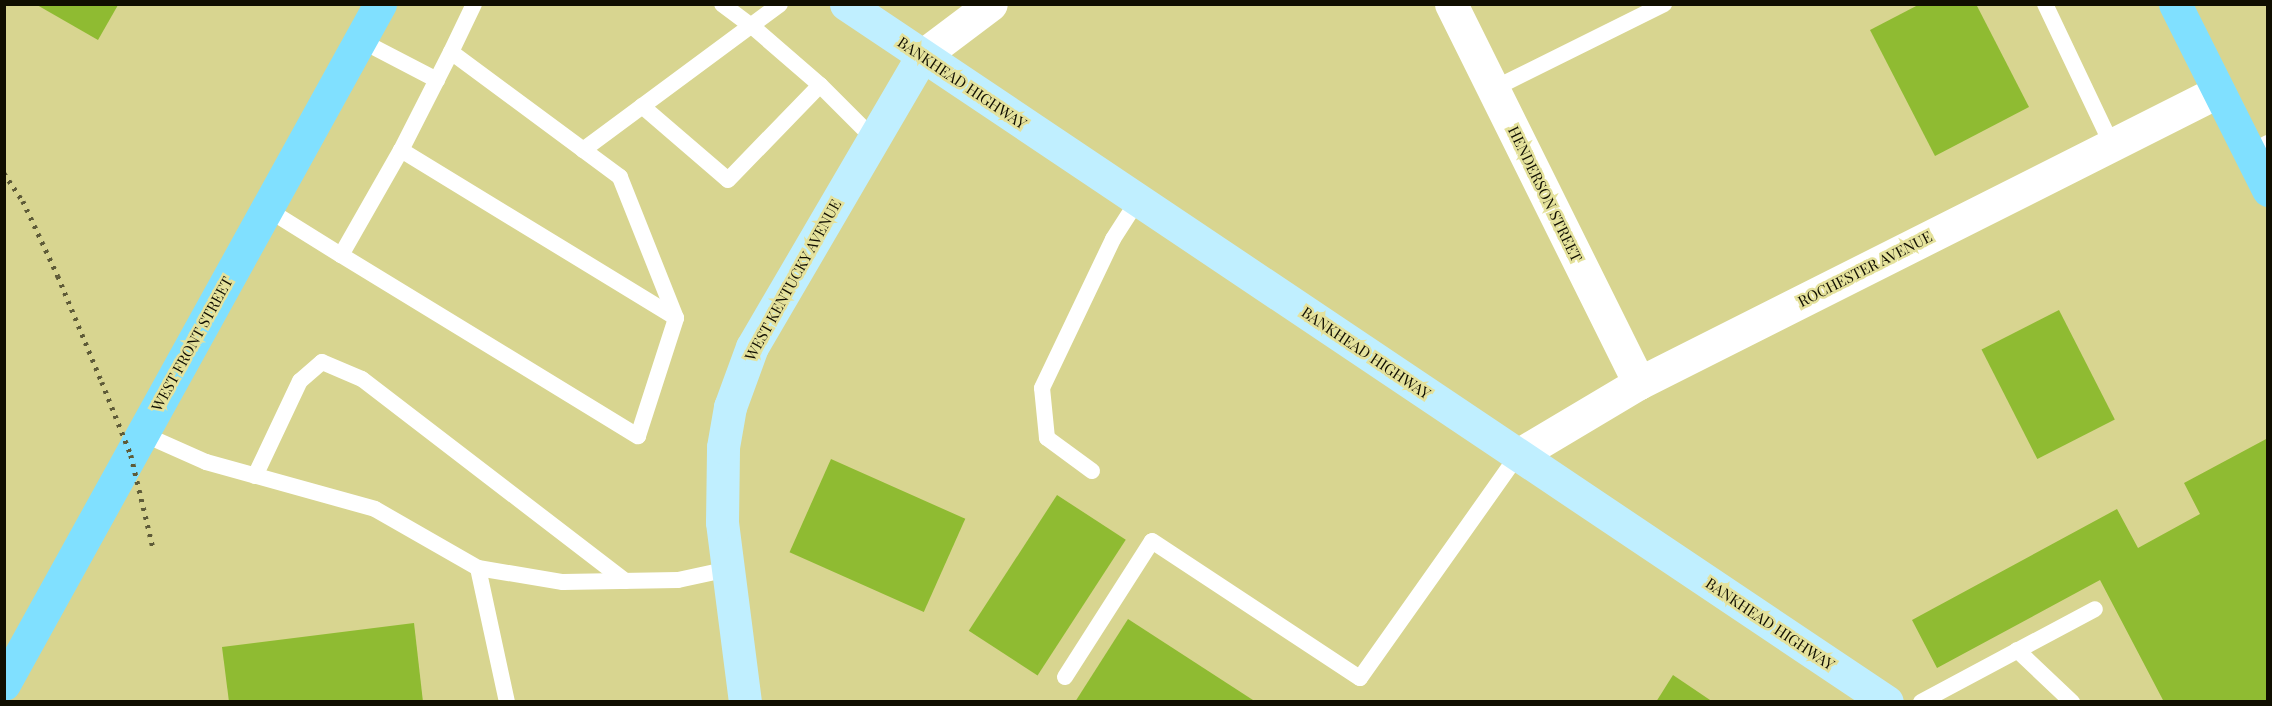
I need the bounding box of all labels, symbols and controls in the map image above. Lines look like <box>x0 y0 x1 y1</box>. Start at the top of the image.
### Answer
street label: BANKHEAD HIGHWAY <box>894 33 1030 133</box>
street label: HENDERSON STREET <box>1504 123 1586 265</box>
street label: WEST KENTUCKY AVENUE <box>741 196 845 364</box>
street label: ROCHESTER AVENUE <box>1795 227 1935 311</box>
street label: WEST FRONT STREET <box>147 273 237 415</box>
street label: BANKHEAD HIGHWAY <box>1298 303 1434 403</box>
street label: BANKHEAD HIGHWAY <box>1702 574 1838 674</box>

